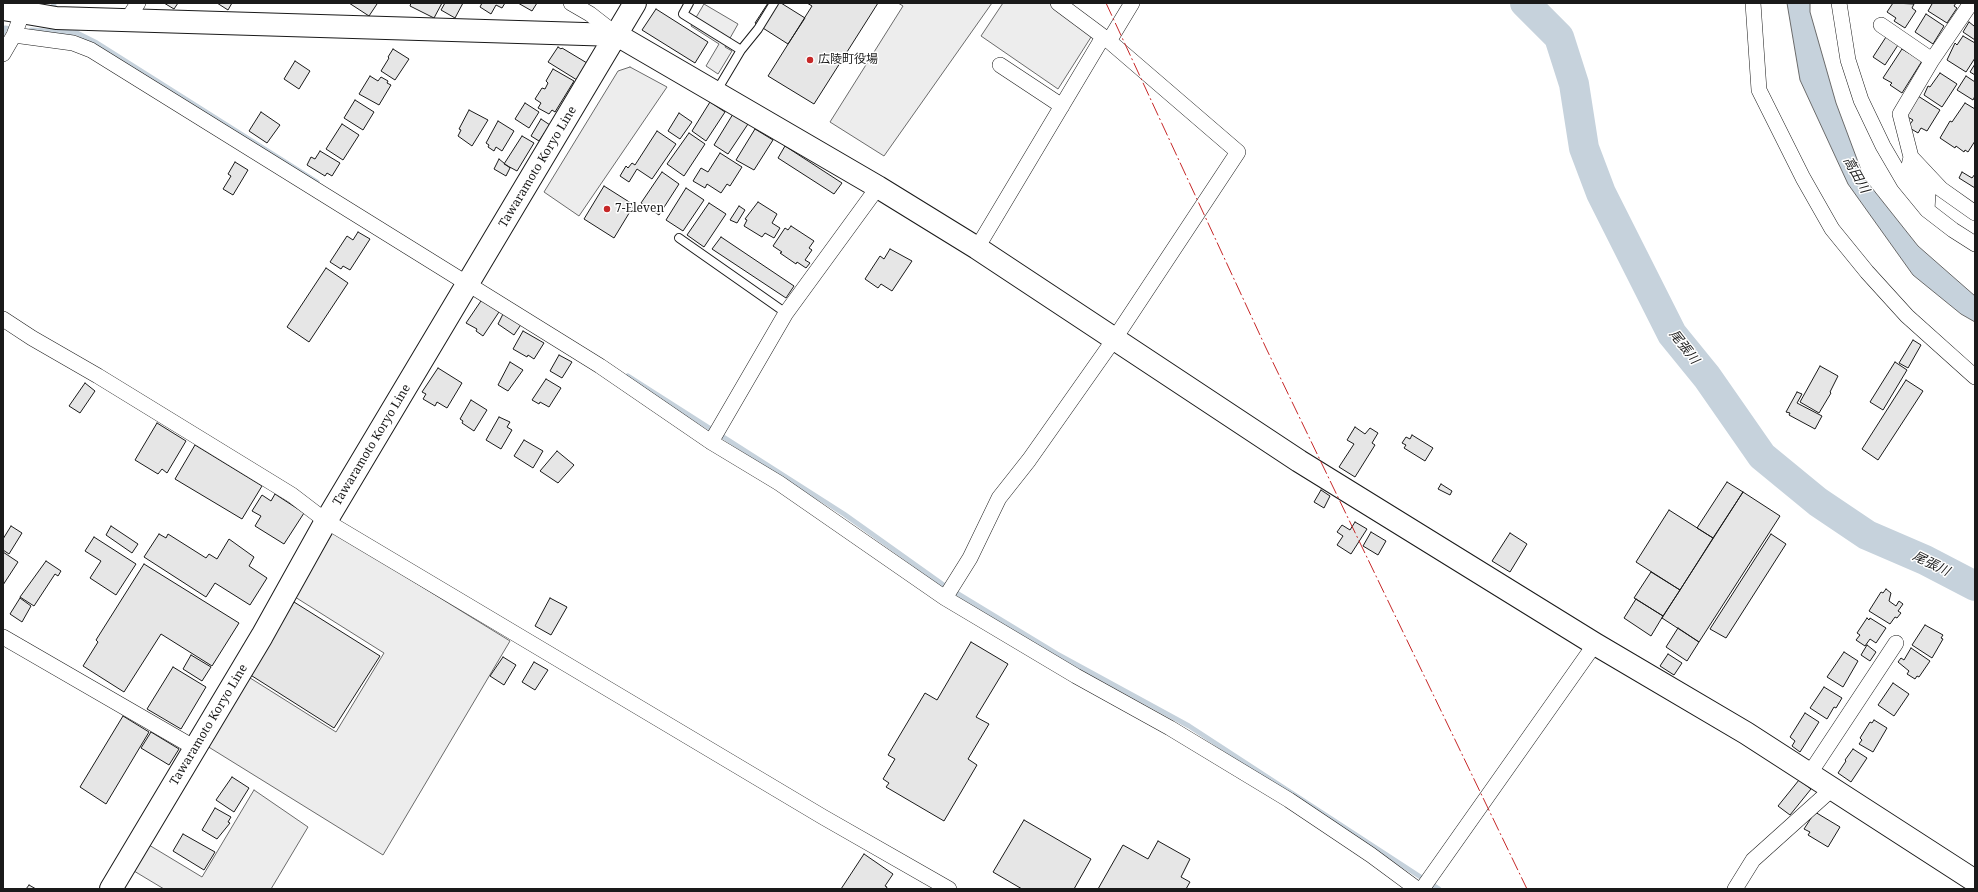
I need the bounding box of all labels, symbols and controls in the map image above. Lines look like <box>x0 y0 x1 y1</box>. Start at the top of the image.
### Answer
place label: 広陵町役場 <box>818 53 878 67</box>
marker: 広陵町役場 <box>805 55 815 65</box>
street label: Tawaramoto Koryo Line <box>496 104 580 230</box>
water label: 高田川 <box>1840 154 1872 196</box>
place label: 7-Eleven <box>615 202 664 216</box>
marker: 7-Eleven <box>602 204 612 214</box>
water label: 尾張川 <box>1666 327 1702 367</box>
street label: Tawaramoto Koryo Line <box>330 382 414 508</box>
water label: 尾張川 <box>1910 548 1952 580</box>
street label: Tawaramoto Koryo Line <box>167 662 251 788</box>

